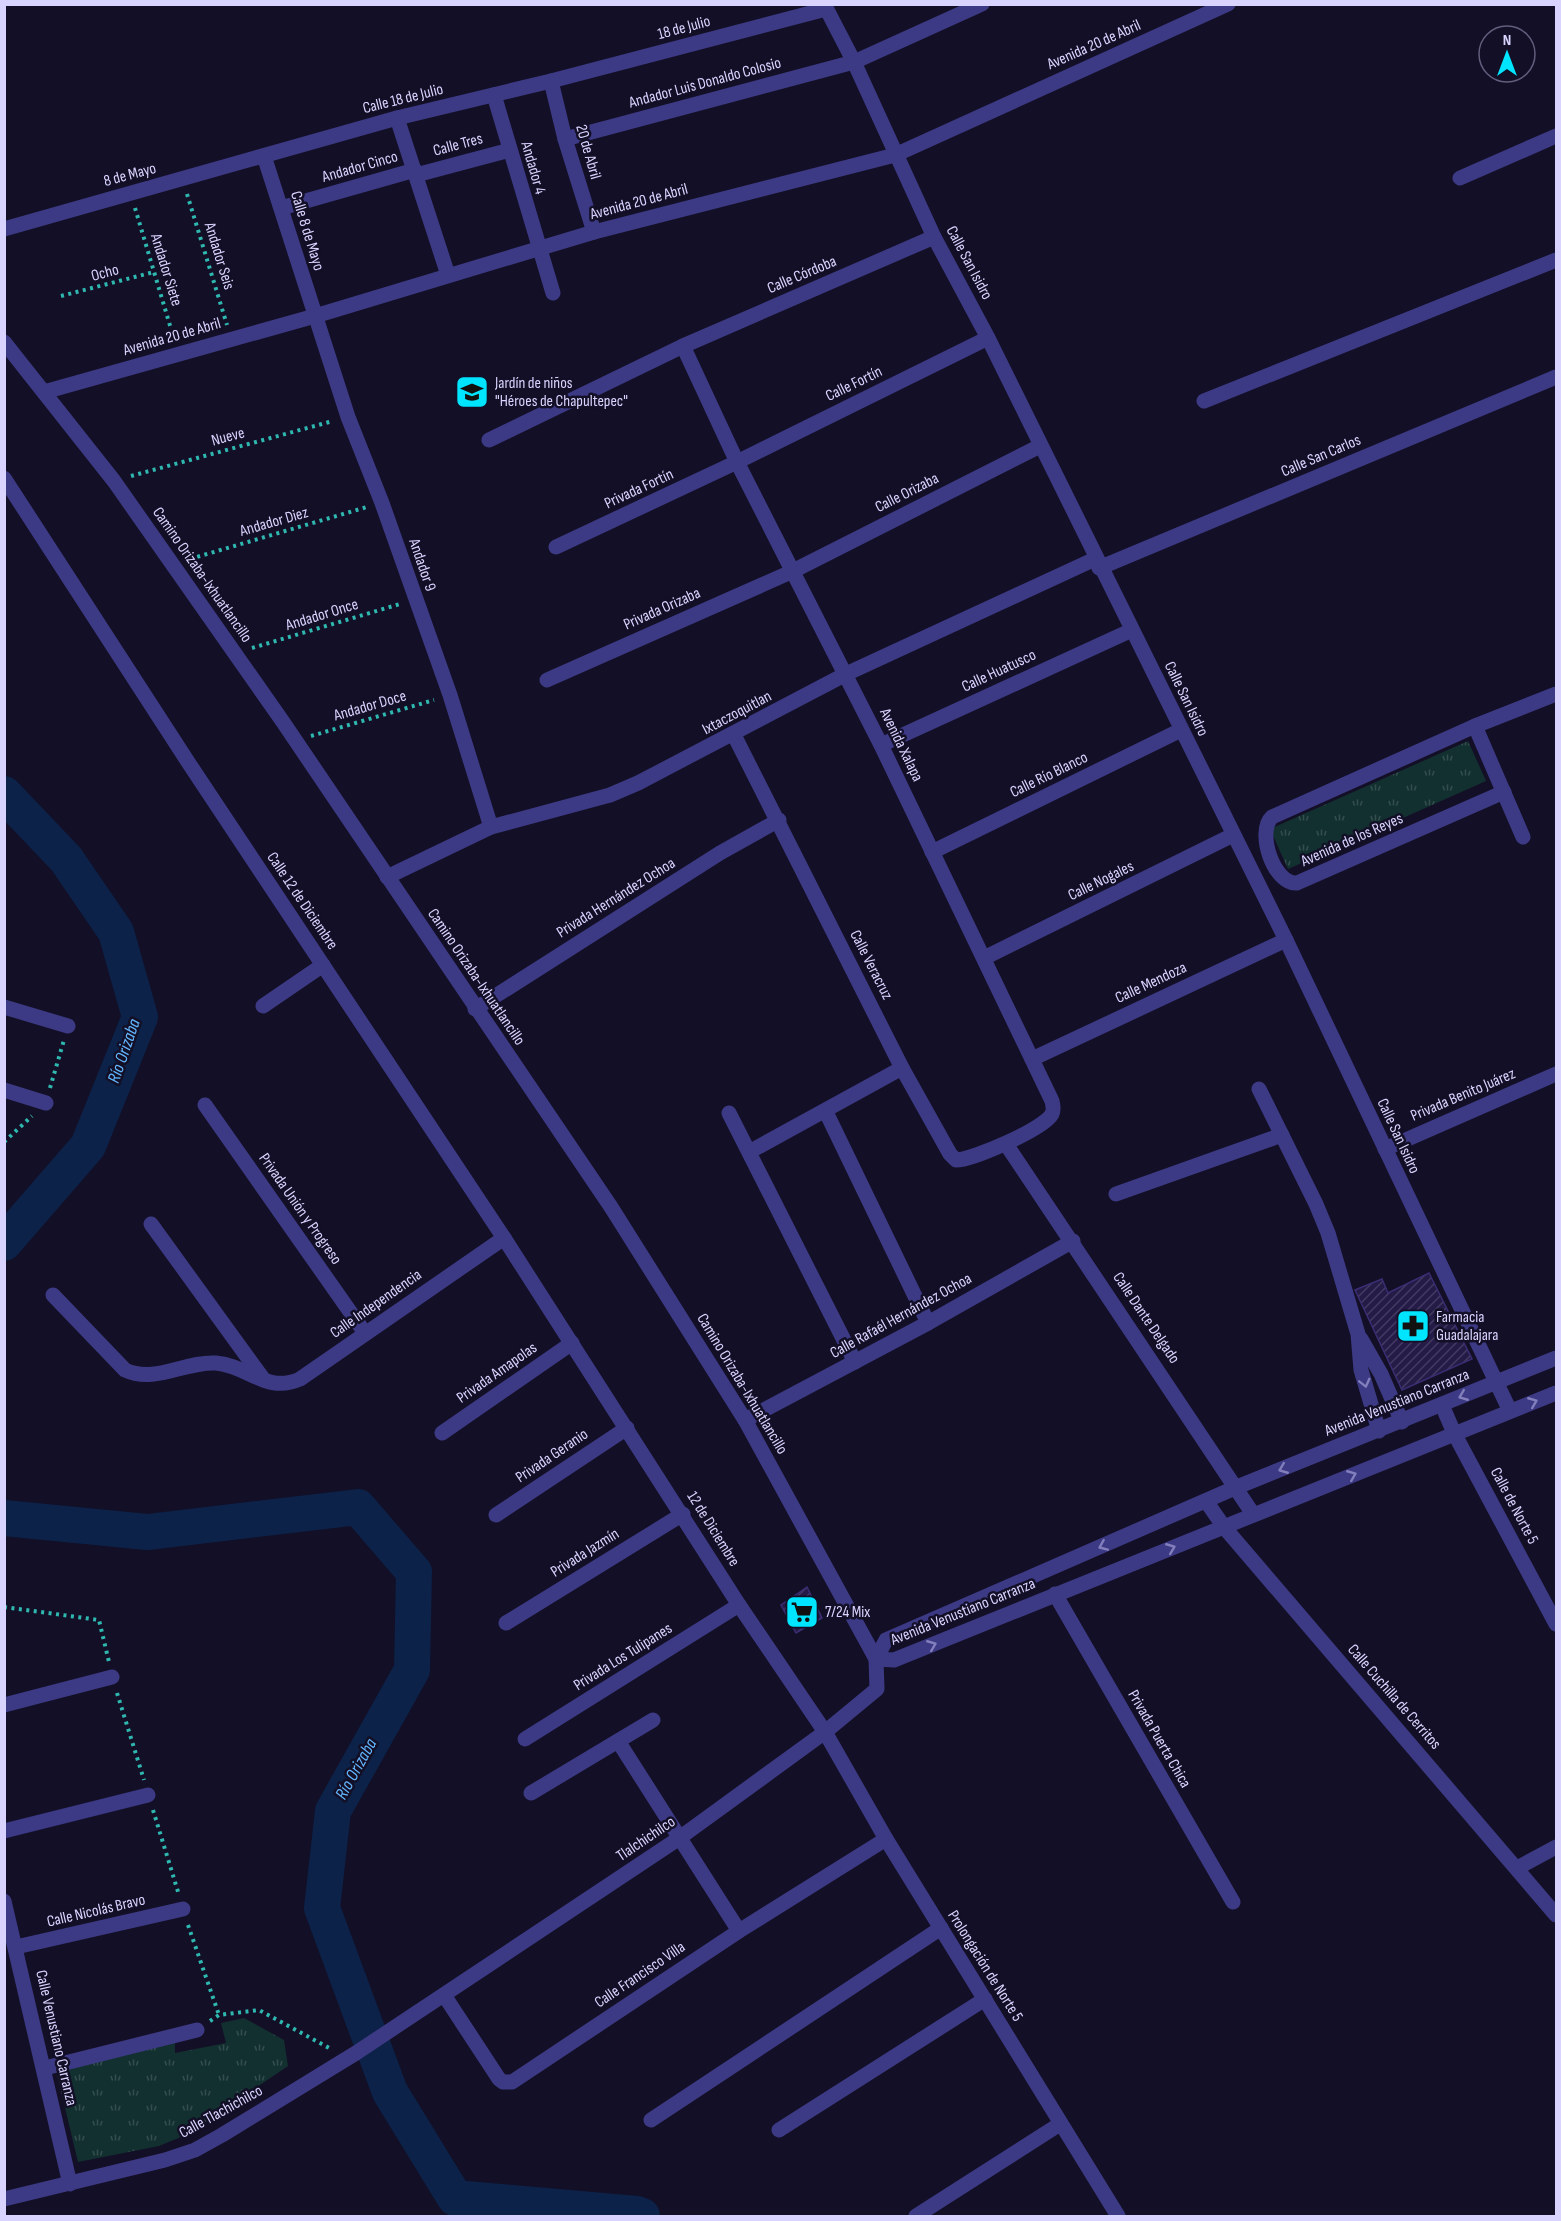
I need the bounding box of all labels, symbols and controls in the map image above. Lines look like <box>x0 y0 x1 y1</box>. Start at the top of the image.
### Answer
street label: 18 de Julio <box>656 12 712 44</box>
street label: Avenida 20 de Abril <box>1043 16 1144 75</box>
north arrow <box>1477 24 1537 84</box>
text: N <box>1503 31 1511 50</box>
street label: Andador Luis Donaldo Colosio <box>626 54 783 113</box>
street label: Calle 18 de Julio <box>361 80 445 118</box>
street label: 20 de Abril <box>571 122 605 182</box>
street label: Calle Tres <box>431 129 485 161</box>
street label: Andador 4 <box>516 138 550 197</box>
street label: Andador Cinco <box>319 147 400 187</box>
street label: 8 de Mayo <box>102 159 158 191</box>
street label: Avenida 20 de Abril <box>587 180 690 224</box>
street label: Calle 8 de Mayo <box>286 189 328 273</box>
street label: Andador Seis <box>199 219 238 292</box>
street label: Calle San Isidro <box>942 223 996 303</box>
street label: Andador Siete <box>146 231 186 308</box>
street label: Calle Córdoba <box>765 252 839 298</box>
street label: Ocho <box>89 260 121 286</box>
street label: Avenida 20 de Abril <box>120 314 223 360</box>
street label: Calle Fortín <box>823 362 885 406</box>
school or university icon: Jardín de niños "Héroes de Chapultepec" <box>454 374 490 410</box>
place label: Jardín de niños "Héroes de Chapultepec" <box>494 374 628 411</box>
street label: Nueve <box>209 423 247 451</box>
street label: Calle San Carlos <box>1278 431 1364 481</box>
street label: Privada Fortín <box>602 465 676 513</box>
street label: Calle Orizaba <box>872 469 942 517</box>
street label: Andador Diez <box>237 503 311 541</box>
street label: Camino Orizaba-Ixhuatlancillo <box>148 504 256 646</box>
street label: Andador 9 <box>404 535 440 594</box>
street label: Privada Orizaba <box>621 584 703 634</box>
street label: Andador Once <box>283 595 361 635</box>
street label: Calle Huatusco <box>959 646 1039 696</box>
street label: Calle San Isidro <box>1160 659 1212 739</box>
street label: Andador Doce <box>331 687 408 726</box>
street label: Ixtaczoquitlan <box>699 687 775 739</box>
street label: Avenida Xalapa <box>875 704 927 785</box>
street label: Calle Río Blanco <box>1007 748 1091 802</box>
street label: Avenida de los Reyes <box>1297 809 1406 871</box>
street label: Calle 12 de Diciembre <box>262 849 342 953</box>
street label: Privada Hernández Ochoa <box>553 854 679 942</box>
street label: Calle Nogales <box>1065 857 1137 905</box>
street label: Camino Orizaba-Ixhuatlancillo <box>423 905 529 1049</box>
street label: Calle Veracruz <box>845 927 897 1003</box>
street label: Calle Mendoza <box>1112 958 1190 1008</box>
water label: Río Orizaba <box>103 1015 145 1086</box>
street label: Privada Benito Juárez <box>1408 1064 1518 1126</box>
street label: Calle San Isidro <box>1372 1095 1424 1177</box>
street label: Privada Unión y Progreso <box>254 1150 346 1268</box>
street label: Calle Independencia <box>327 1265 425 1343</box>
street label: Calle Rafaél Hernández Ochoa <box>827 1269 975 1363</box>
street label: Calle Dante Delgado <box>1108 1269 1184 1367</box>
pharmacy icon: Farmacia Guadalajara <box>1395 1308 1431 1344</box>
place label: Farmacia Guadalajara <box>1436 1308 1498 1345</box>
street label: Camino Orizaba-Ixhuatlancillo <box>692 1310 792 1458</box>
street label: Privada Amapolas <box>453 1338 541 1408</box>
street label: Avenida Venustiano Carranza <box>1321 1365 1472 1441</box>
one-way arrow <box>1357 1378 1370 1388</box>
one-way arrow <box>1459 1389 1470 1401</box>
one-way arrow <box>1527 1397 1537 1410</box>
street label: Privada Geranio <box>512 1425 592 1487</box>
one-way arrow <box>1278 1462 1289 1474</box>
street label: Calle de Norte 5 <box>1486 1464 1542 1548</box>
one-way arrow <box>1345 1470 1356 1482</box>
street label: 12 de Diciembre <box>682 1488 744 1570</box>
street label: Privada Jazmín <box>547 1525 623 1581</box>
one-way arrow <box>1099 1538 1110 1550</box>
one-way arrow <box>1165 1543 1176 1555</box>
street label: Avenida Venustiano Carranza <box>887 1574 1038 1650</box>
supermarket icon: 7/24 Mix <box>784 1594 820 1630</box>
place label: 7/24 Mix <box>825 1603 870 1622</box>
street label: Privada Los Tulipanes <box>570 1619 676 1695</box>
one-way arrow <box>925 1640 936 1652</box>
street label: Calle Cuchilla de Cerritos <box>1343 1641 1445 1754</box>
street label: Privada Puerta Chica <box>1123 1687 1195 1791</box>
water label: Río Orizaba <box>331 1734 382 1803</box>
street label: Tlalchichilco <box>613 1812 679 1866</box>
street label: Calle Nicolás Bravo <box>45 1890 147 1932</box>
street label: Prolongación de Norte 5 <box>943 1907 1027 2025</box>
street label: Calle Francisco Villa <box>591 1938 689 2012</box>
street label: Calle Venustiano Carranza <box>31 1968 81 2108</box>
street label: Calle Tlachichilco <box>176 2081 266 2143</box>

